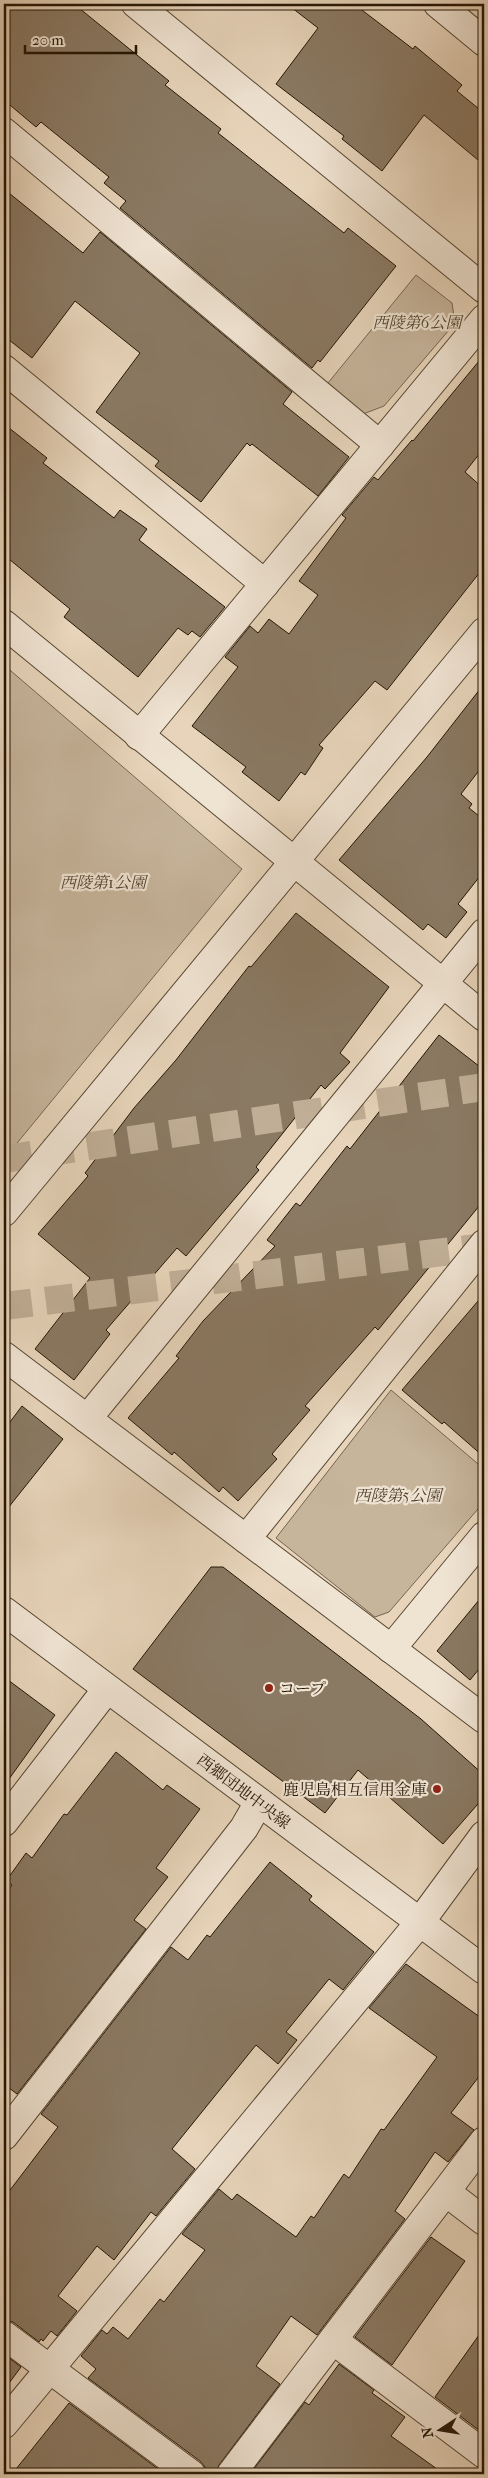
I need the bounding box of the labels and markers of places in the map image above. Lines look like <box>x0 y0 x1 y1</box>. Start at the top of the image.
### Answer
place label: コープ <box>279 1679 326 1698</box>
marker: コープ <box>263 1682 275 1694</box>
place label: 鹿児島相互信用金庫 <box>283 1780 427 1799</box>
marker: 鹿児島相互信用金庫 <box>431 1783 443 1795</box>

